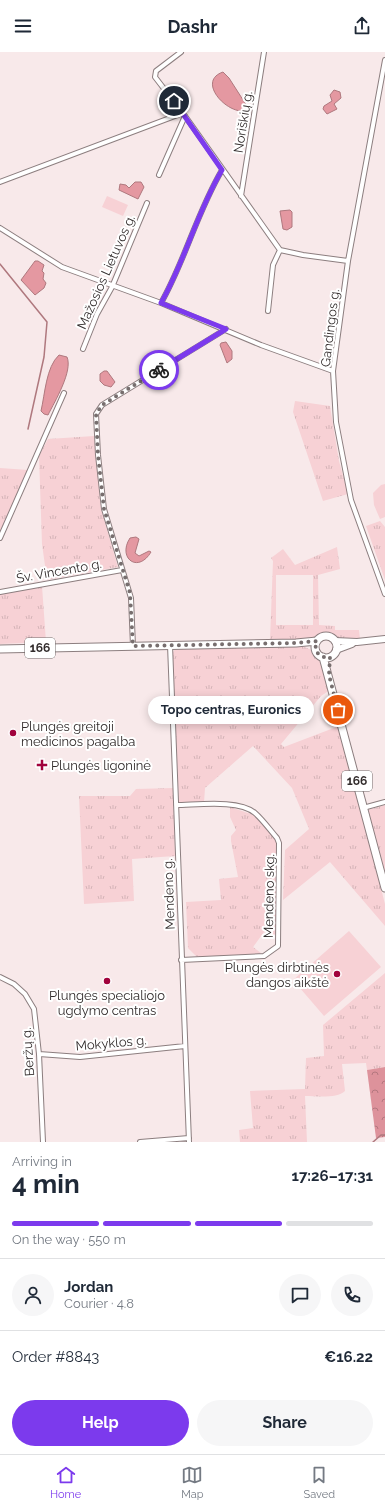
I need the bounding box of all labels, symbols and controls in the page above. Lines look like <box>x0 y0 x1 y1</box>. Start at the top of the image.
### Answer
icon: menu <box>12 15 34 37</box>
icon: share <box>351 15 373 37</box>
text: Dashr <box>168 16 217 37</box>
pin <box>157 84 191 118</box>
icon: home <box>163 90 185 112</box>
street label: Noriškių g. <box>231 90 255 154</box>
street label: Mažosios Lietuvos g. <box>74 213 138 331</box>
street label: Gandingos g. <box>318 288 342 368</box>
courier <box>139 350 179 390</box>
icon: bike <box>148 359 170 381</box>
street label: Šv. Vincento g. <box>15 555 103 586</box>
road number: 166 <box>25 638 55 658</box>
pin <box>321 693 355 727</box>
callout: Topo centras, Euronics <box>148 696 314 724</box>
icon: bag <box>327 699 349 721</box>
text: Topo centras, Euronics <box>161 702 301 717</box>
place label: Plungės greitoji medicinos pagalba <box>21 719 135 749</box>
marker: Plungės greitoji medicinos pagalba <box>8 728 18 738</box>
place label: Plungės ligoninė <box>51 758 151 773</box>
marker: Plungės ligoninė <box>36 759 48 771</box>
road number: 166 <box>342 771 372 791</box>
street label: Mendeno skg. <box>261 854 277 938</box>
street label: Mendeno g. <box>160 858 178 930</box>
place label: Plungės dirbtinės dangos aikštė <box>225 960 329 990</box>
marker: Plungės dirbtinės dangos aikštė <box>332 969 342 979</box>
marker: Plungės specialiojo ugdymo centras <box>102 976 112 986</box>
place label: Plungės specialiojo ugdymo centras <box>49 988 165 1018</box>
street label: Beržų g. <box>19 1027 37 1077</box>
street label: Mokyklos g. <box>75 1032 147 1054</box>
text: Arriving in <box>12 1154 72 1169</box>
text: 17:26–17:31 <box>292 1167 373 1185</box>
text: 4 min <box>12 1169 80 1199</box>
text: On the way · 550 m <box>12 1232 126 1247</box>
button: person <box>12 1274 54 1316</box>
button: chat <box>279 1274 321 1316</box>
button: phone <box>331 1274 373 1316</box>
text: Jordan <box>64 1278 113 1296</box>
text: Courier · 4.8 <box>64 1296 134 1311</box>
text: Order #8843 <box>12 1348 99 1366</box>
text: €16.22 <box>324 1348 373 1366</box>
button: Help <box>12 1400 189 1446</box>
button: Share <box>197 1400 373 1446</box>
tab: Home <box>50 1464 81 1501</box>
tab: Map <box>181 1464 204 1501</box>
tab: Saved <box>304 1464 335 1501</box>

